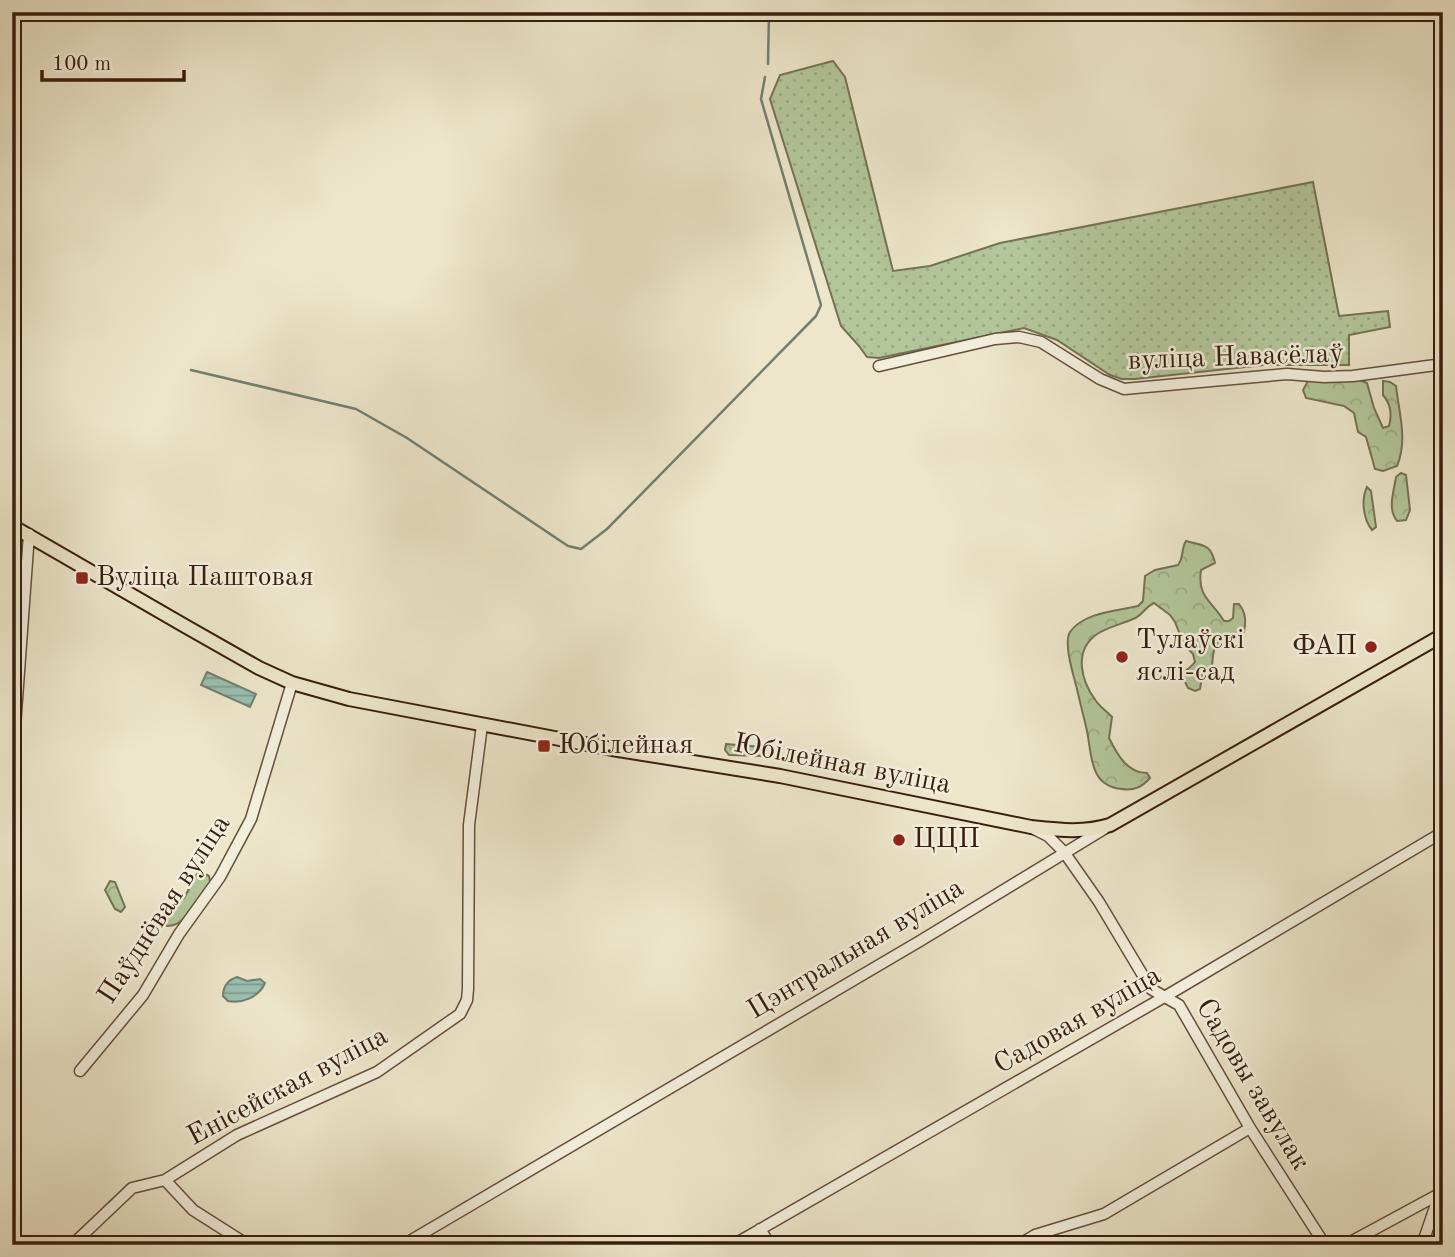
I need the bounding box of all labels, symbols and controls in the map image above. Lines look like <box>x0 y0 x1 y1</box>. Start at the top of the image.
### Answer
scale bar <box>42 38 184 82</box>
text: 100 m <box>52 54 111 75</box>
street label: вуліца Навасёлаў <box>1127 340 1345 376</box>
place label: Вуліца Паштовая <box>96 564 313 592</box>
marker: Вуліца Паштовая <box>74 570 90 586</box>
place label: Тулаўскі яслі-сад <box>1136 627 1245 687</box>
place label: ФАП <box>1292 633 1357 661</box>
marker: ФАП <box>1363 639 1379 655</box>
marker: Тулаўскі яслі-сад <box>1114 649 1130 665</box>
street label: Юбілейная вуліца <box>731 730 953 800</box>
place label: Юбілейная <box>558 732 693 760</box>
marker: Юбілейная <box>536 738 552 754</box>
street label: Паўднёвая вуліца <box>94 811 236 1009</box>
place label: ЦЦП <box>913 826 980 854</box>
marker: ЦЦП <box>891 832 907 848</box>
street label: Цэнтральная вуліца <box>743 874 969 1026</box>
street label: Садовая вуліца <box>990 962 1166 1080</box>
street label: Садовы завулак <box>1190 994 1314 1176</box>
street label: Енісейская вуліца <box>183 1022 393 1152</box>

